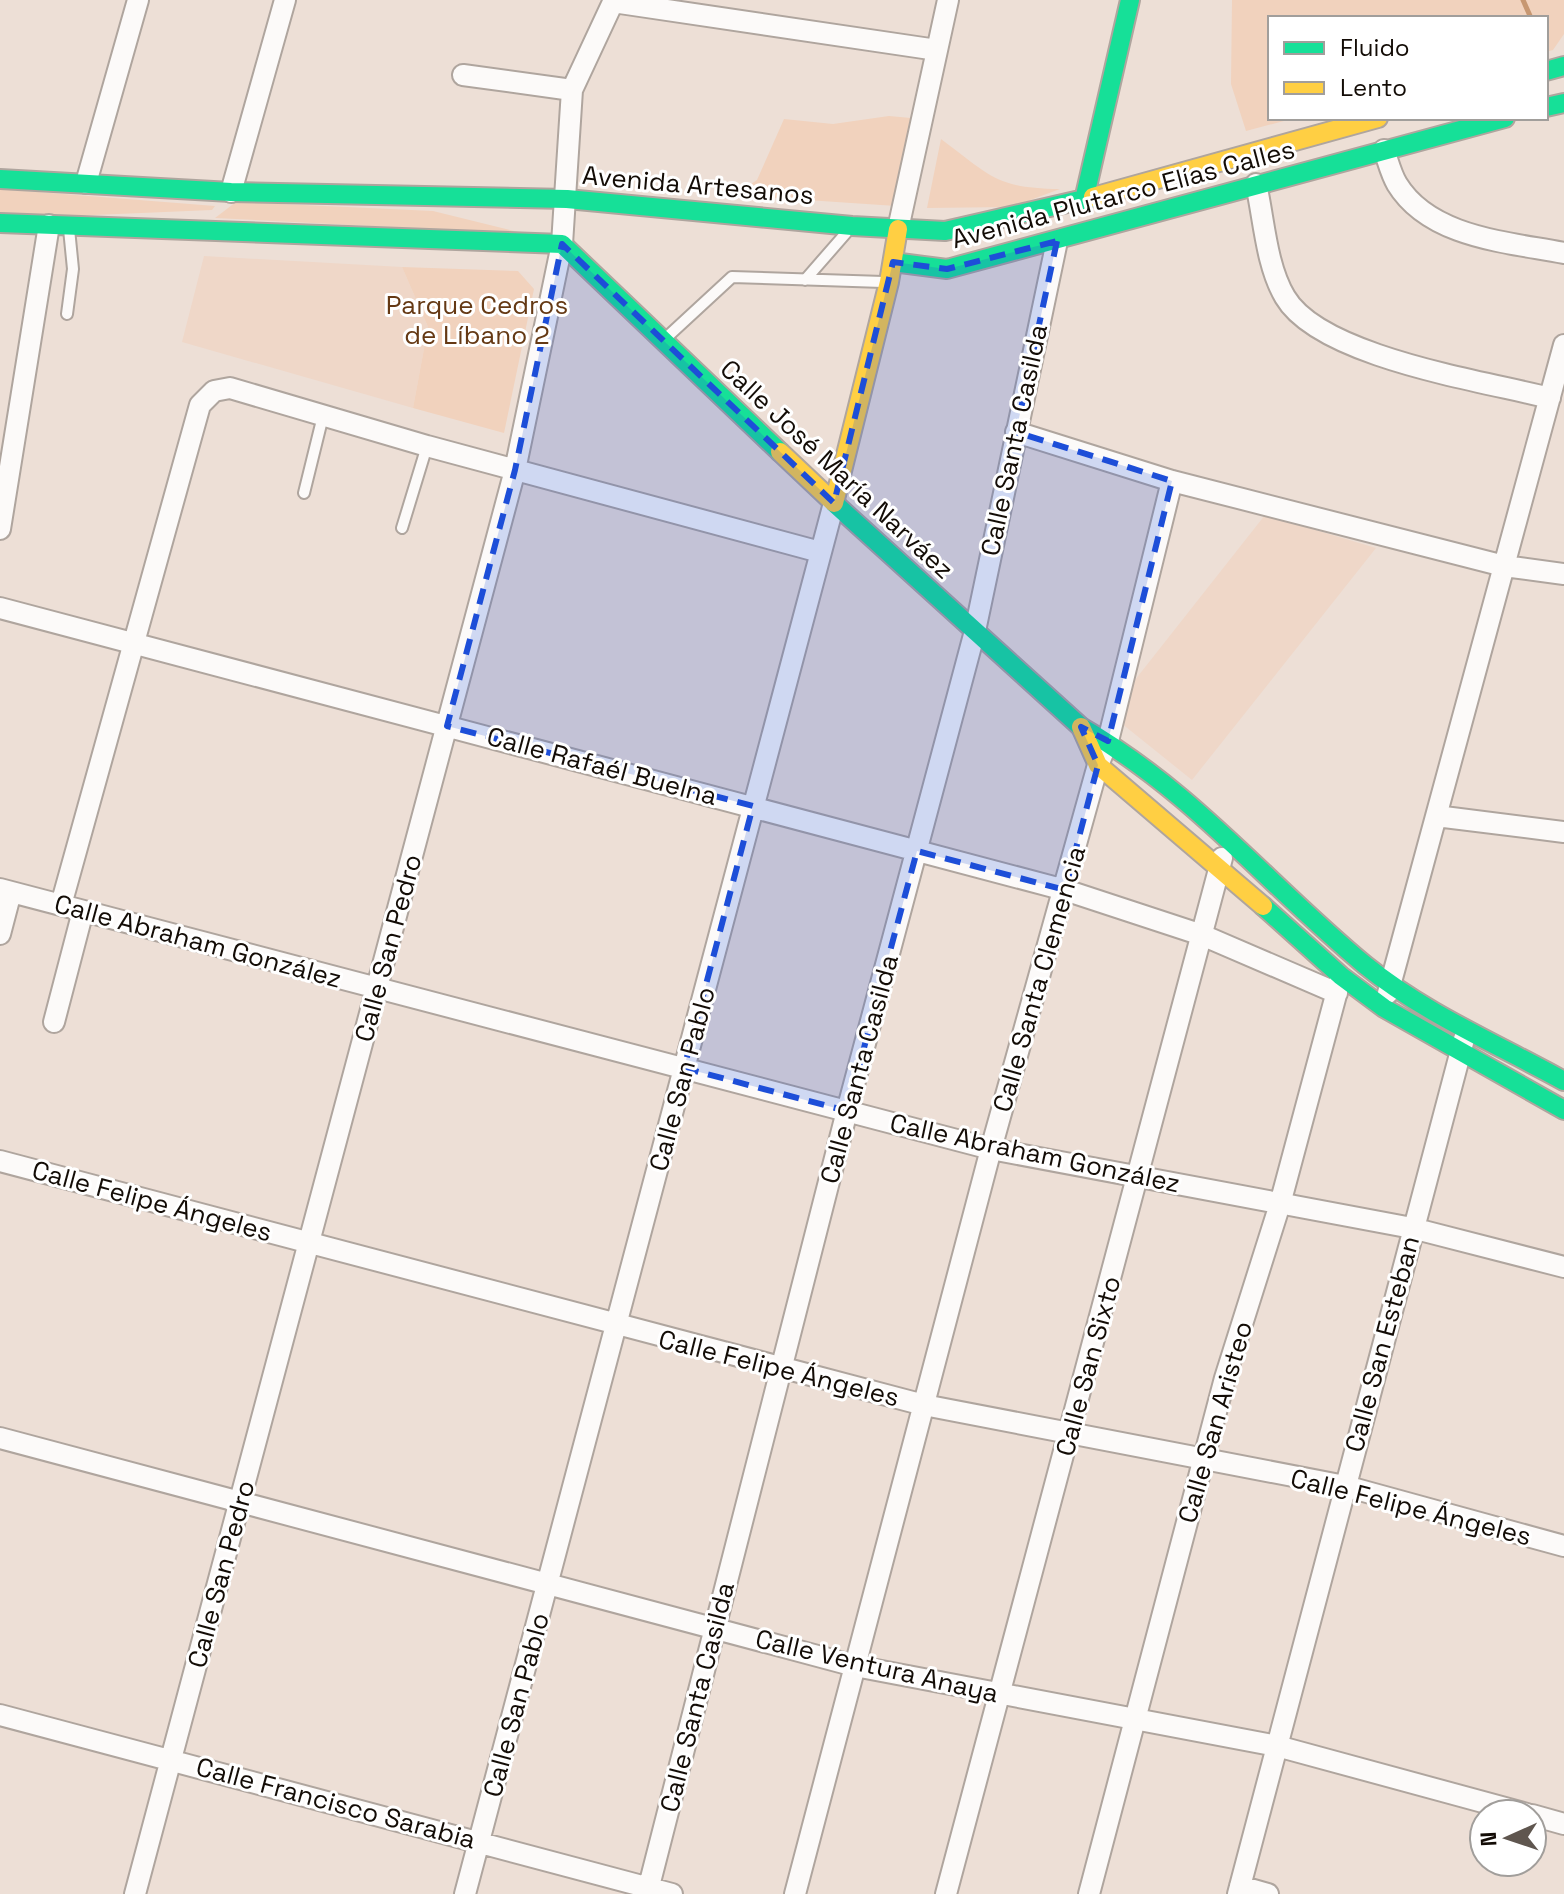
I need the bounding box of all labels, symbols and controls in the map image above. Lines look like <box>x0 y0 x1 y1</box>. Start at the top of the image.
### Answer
legend <box>1268 16 1548 120</box>
text: Fluido <box>1340 32 1410 63</box>
text: Lento <box>1340 72 1407 103</box>
street label: Avenida Plutarco Elías Calles <box>948 132 1298 256</box>
street label: Avenida Artesanos <box>581 158 815 212</box>
park label: Parque Cedros de Líbano 2 <box>386 288 568 352</box>
street label: Calle Santa Casilda <box>973 321 1055 559</box>
street label: Calle José María Narváez <box>713 352 961 586</box>
street label: Calle Rafaél Buelna <box>483 719 721 813</box>
street label: Calle Santa Clemencia <box>985 842 1093 1116</box>
street label: Calle San Pedro <box>347 851 429 1045</box>
street label: Calle Abraham González <box>51 886 345 996</box>
street label: Calle Santa Casilda <box>812 951 906 1187</box>
street label: Calle San Pablo <box>641 983 723 1175</box>
street label: Calle Abraham González <box>887 1106 1183 1200</box>
street label: Calle Felipe Ángeles <box>28 1153 276 1249</box>
street label: Calle San Esteban <box>1337 1232 1427 1456</box>
street label: Calle San Sixto <box>1048 1272 1128 1460</box>
street label: Calle San Aristeo <box>1170 1317 1260 1527</box>
street label: Calle Felipe Ángeles <box>655 1322 903 1414</box>
street label: Calle Felipe Ángeles <box>1287 1461 1535 1553</box>
street label: Calle San Pedro <box>180 1477 262 1671</box>
street label: Calle Santa Casilda <box>652 1578 742 1816</box>
street label: Calle San Pablo <box>475 1609 557 1801</box>
street label: Calle Ventura Anaya <box>752 1621 1002 1711</box>
street label: Calle Francisco Sarabia <box>193 1749 479 1857</box>
north arrow <box>1468 1798 1548 1878</box>
text: N <box>1474 1831 1502 1847</box>

